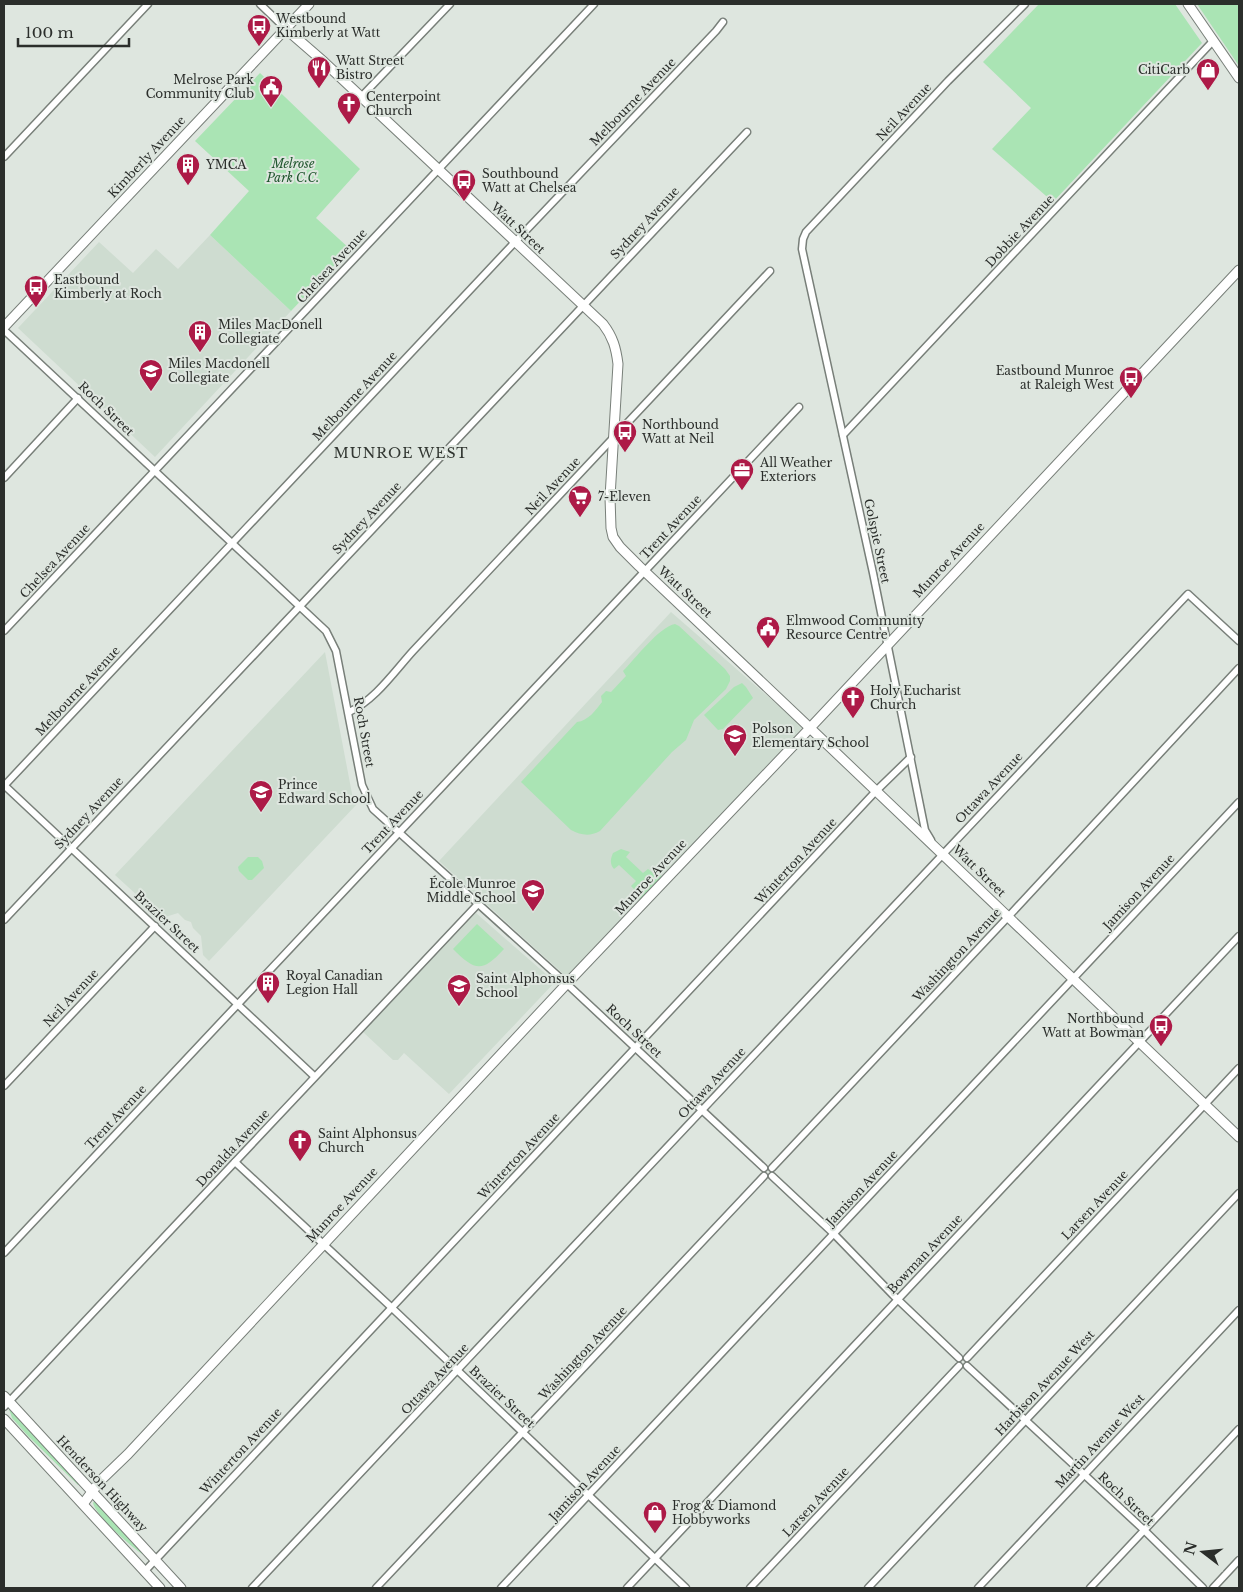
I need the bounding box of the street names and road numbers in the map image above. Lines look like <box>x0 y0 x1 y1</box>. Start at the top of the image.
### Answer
street label: Melbourne Avenue <box>587 54 679 149</box>
street label: Neil Avenue <box>873 79 934 144</box>
street label: Kimberly Avenue <box>105 112 189 201</box>
street label: Sydney Avenue <box>607 183 682 262</box>
street label: Dobbie Avenue <box>982 191 1057 270</box>
street label: Watt Street <box>488 198 549 257</box>
street label: Chelsea Avenue <box>293 225 370 306</box>
street label: Melbourne Avenue <box>309 348 400 443</box>
street label: Roch Street <box>75 378 138 439</box>
street label: Neil Avenue <box>522 453 583 518</box>
street label: Sydney Avenue <box>329 478 404 557</box>
street label: Trent Avenue <box>637 491 704 562</box>
street label: Golspie Street <box>861 497 894 585</box>
street label: Munroe Avenue <box>910 519 988 601</box>
street label: Chelsea Avenue <box>16 520 93 601</box>
street label: Watt Street <box>655 562 716 621</box>
street label: Melbourne Avenue <box>32 643 123 738</box>
street label: Roch Street <box>351 695 378 769</box>
street label: Ottawa Avenue <box>952 749 1026 826</box>
street label: Sydney Avenue <box>51 773 126 852</box>
street label: Trent Avenue <box>359 786 426 857</box>
street label: Winterton Avenue <box>751 814 840 908</box>
street label: Munroe Avenue <box>612 836 690 918</box>
street label: Watt Street <box>949 841 1009 900</box>
street label: Jamison Avenue <box>1098 851 1178 934</box>
street label: Brazier Street <box>131 887 204 956</box>
street label: Washington Avenue <box>909 905 1004 1005</box>
street label: Neil Avenue <box>40 965 101 1030</box>
street label: Roch Street <box>603 1001 666 1061</box>
street label: Ottawa Avenue <box>675 1044 749 1121</box>
street label: Trent Avenue <box>82 1081 149 1152</box>
street label: Donalda Avenue <box>193 1106 272 1190</box>
street label: Winterton Avenue <box>474 1109 563 1203</box>
street label: Jamison Avenue <box>821 1147 901 1230</box>
street label: Munroe Avenue <box>303 1164 381 1246</box>
street label: Larsen Avenue <box>1058 1166 1131 1243</box>
street label: Bowman Avenue <box>884 1211 965 1297</box>
street label: Washington Avenue <box>535 1303 630 1403</box>
street label: Harbison Avenue West <box>992 1327 1098 1438</box>
street label: Ottawa Avenue <box>398 1340 472 1417</box>
street label: Brazier Street <box>466 1362 539 1431</box>
street label: Martin Avenue West <box>1052 1390 1148 1491</box>
street label: Winterton Avenue <box>196 1404 285 1498</box>
street label: Henderson Highway <box>54 1432 151 1535</box>
street label: Jamison Avenue <box>544 1442 624 1525</box>
street label: Larsen Avenue <box>779 1463 852 1540</box>
street label: Roch Street <box>1095 1469 1158 1529</box>

